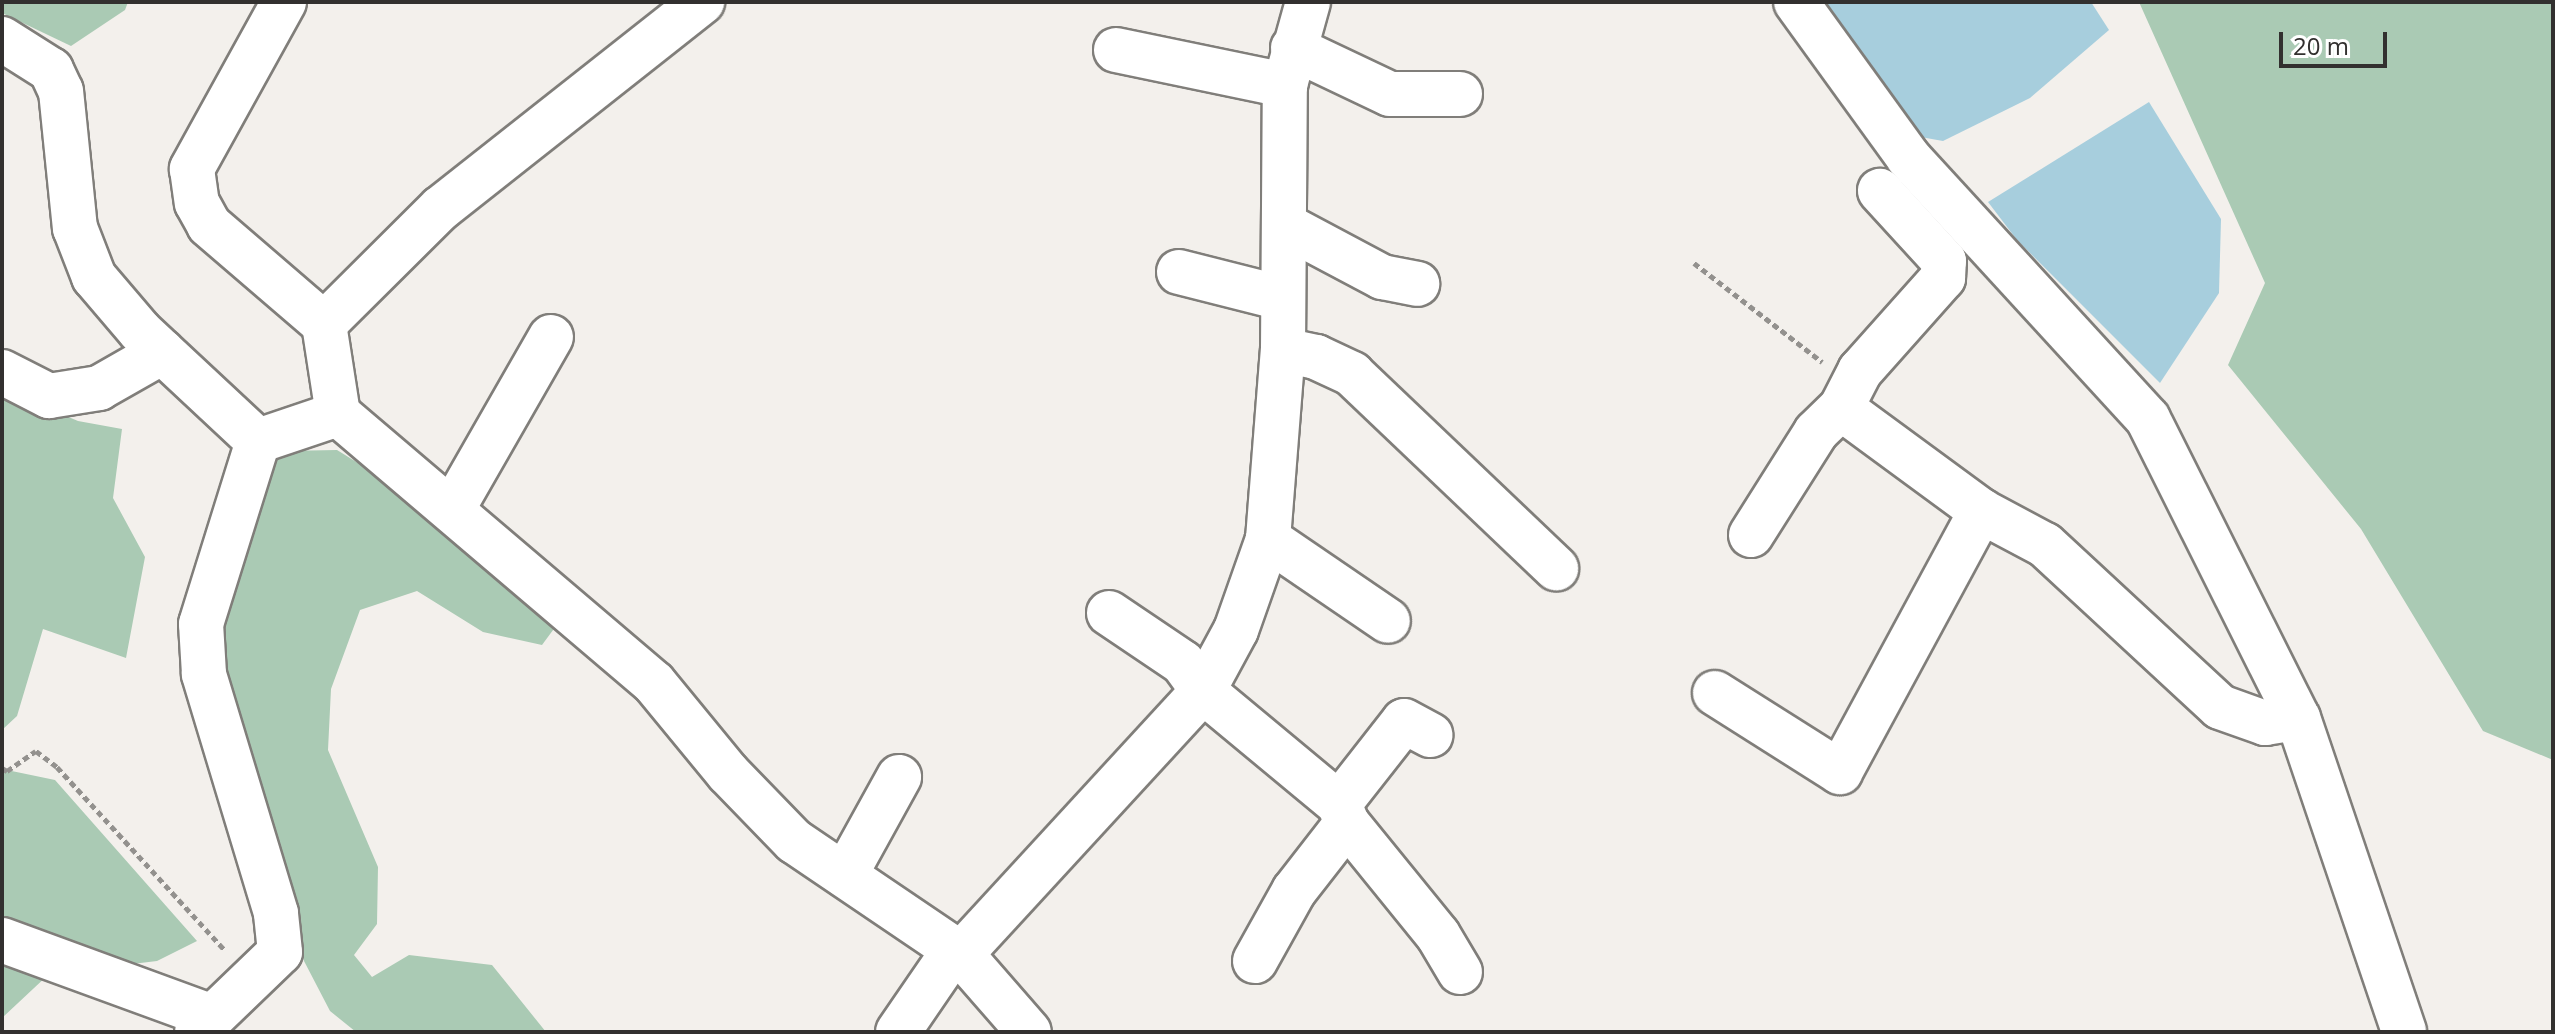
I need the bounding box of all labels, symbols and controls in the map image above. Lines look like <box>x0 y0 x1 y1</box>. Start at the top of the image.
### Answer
scale bar <box>2283 16 2391 66</box>
text: 20 m <box>2293 29 2349 62</box>

